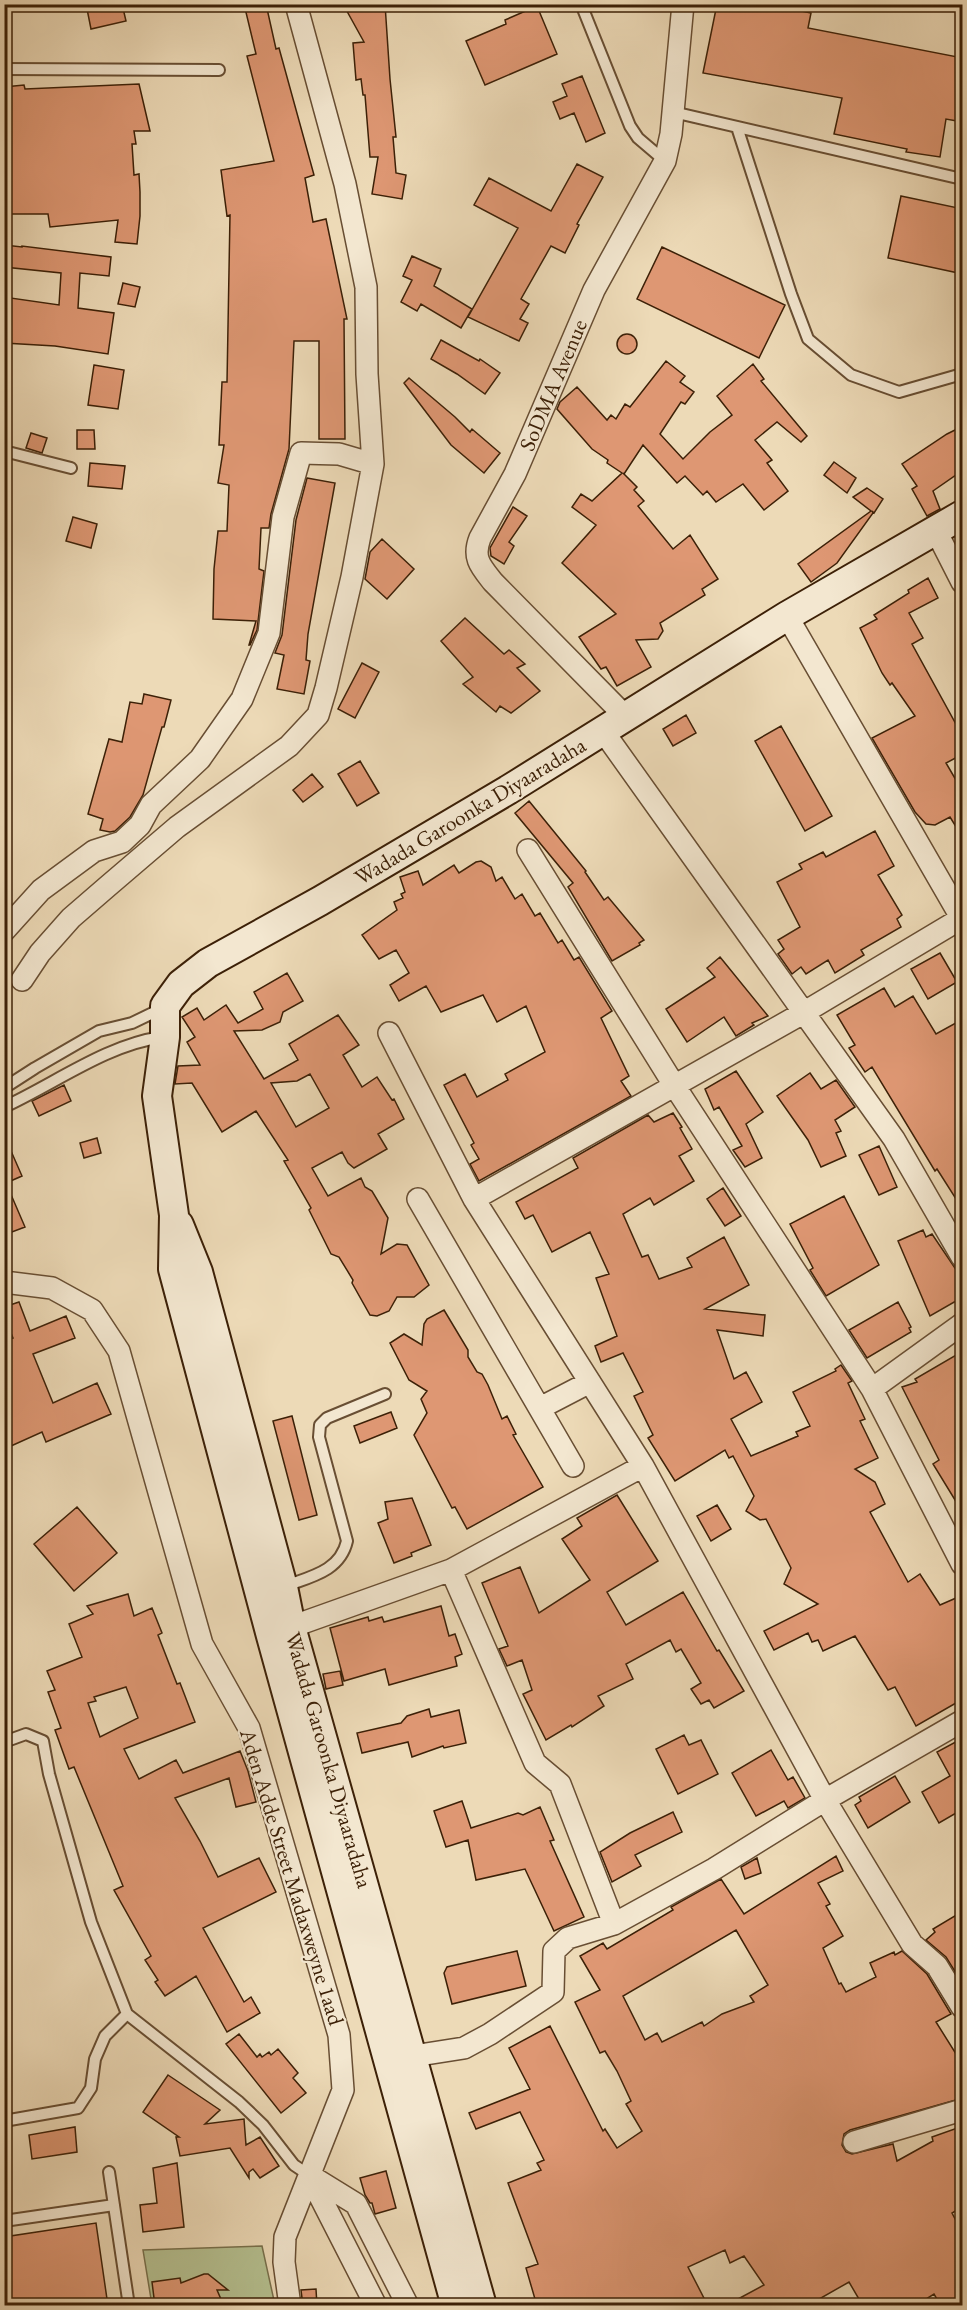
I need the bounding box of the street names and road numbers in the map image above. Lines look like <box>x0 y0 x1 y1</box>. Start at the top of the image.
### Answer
street label: SoDMA Avenue <box>512 314 594 455</box>
street label: Wadada Garoonka Diyaaradaha <box>349 730 591 892</box>
street label: Wadada Garoonka Diyaaradaha <box>279 1629 380 1892</box>
street label: Aden Adde Street Madaxweyne 1aad <box>233 1724 351 2029</box>

